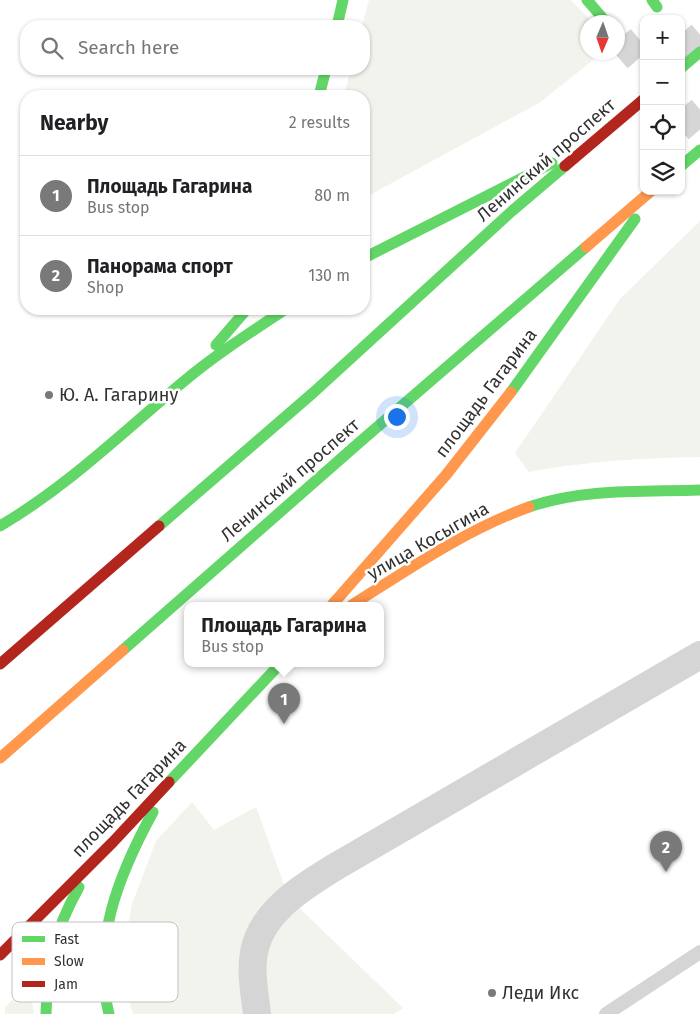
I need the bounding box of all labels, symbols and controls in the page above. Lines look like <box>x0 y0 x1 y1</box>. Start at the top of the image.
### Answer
north arrow <box>580 15 625 60</box>
map controls <box>640 15 685 195</box>
button: + <box>640 15 685 60</box>
search box <box>20 20 370 75</box>
icon: search <box>38 34 66 62</box>
text: Search here <box>78 36 179 59</box>
button: − <box>640 60 685 105</box>
street label: Ленинский проспект <box>472 93 620 226</box>
button: locate <box>640 105 685 150</box>
text: Nearby <box>40 110 108 136</box>
text: 2 results <box>289 113 350 132</box>
button: layers <box>640 150 685 195</box>
text: Площадь Гагарина <box>87 175 252 198</box>
text: 1 <box>52 186 60 205</box>
text: 80 m <box>314 186 350 205</box>
text: Bus stop <box>87 198 150 217</box>
text: Панорама спорт <box>87 255 233 278</box>
text: 2 <box>52 266 60 285</box>
text: 130 m <box>308 266 350 285</box>
text: Shop <box>87 278 124 297</box>
street label: площадь Гагарина <box>430 324 542 462</box>
place label: Ю. А. Гагарину <box>59 384 178 406</box>
marker: Ю. А. Гагарину <box>43 389 55 401</box>
your location <box>384 404 410 430</box>
street label: Ленинский проспект <box>216 413 364 546</box>
street label: улица Косыгина <box>363 497 493 585</box>
popup <box>184 602 384 667</box>
text: Площадь Гагарина <box>201 614 367 637</box>
text: Bus stop <box>201 637 264 656</box>
pin: 1 <box>268 683 300 724</box>
street label: площадь Гагарина <box>67 734 191 862</box>
pin: 2 <box>650 831 682 872</box>
legend <box>12 922 178 1002</box>
text: Fast <box>54 931 80 948</box>
text: Slow <box>54 953 84 970</box>
text: Jam <box>54 976 78 993</box>
place label: Леди Икс <box>502 982 580 1004</box>
marker: Леди Икс <box>486 987 498 999</box>

